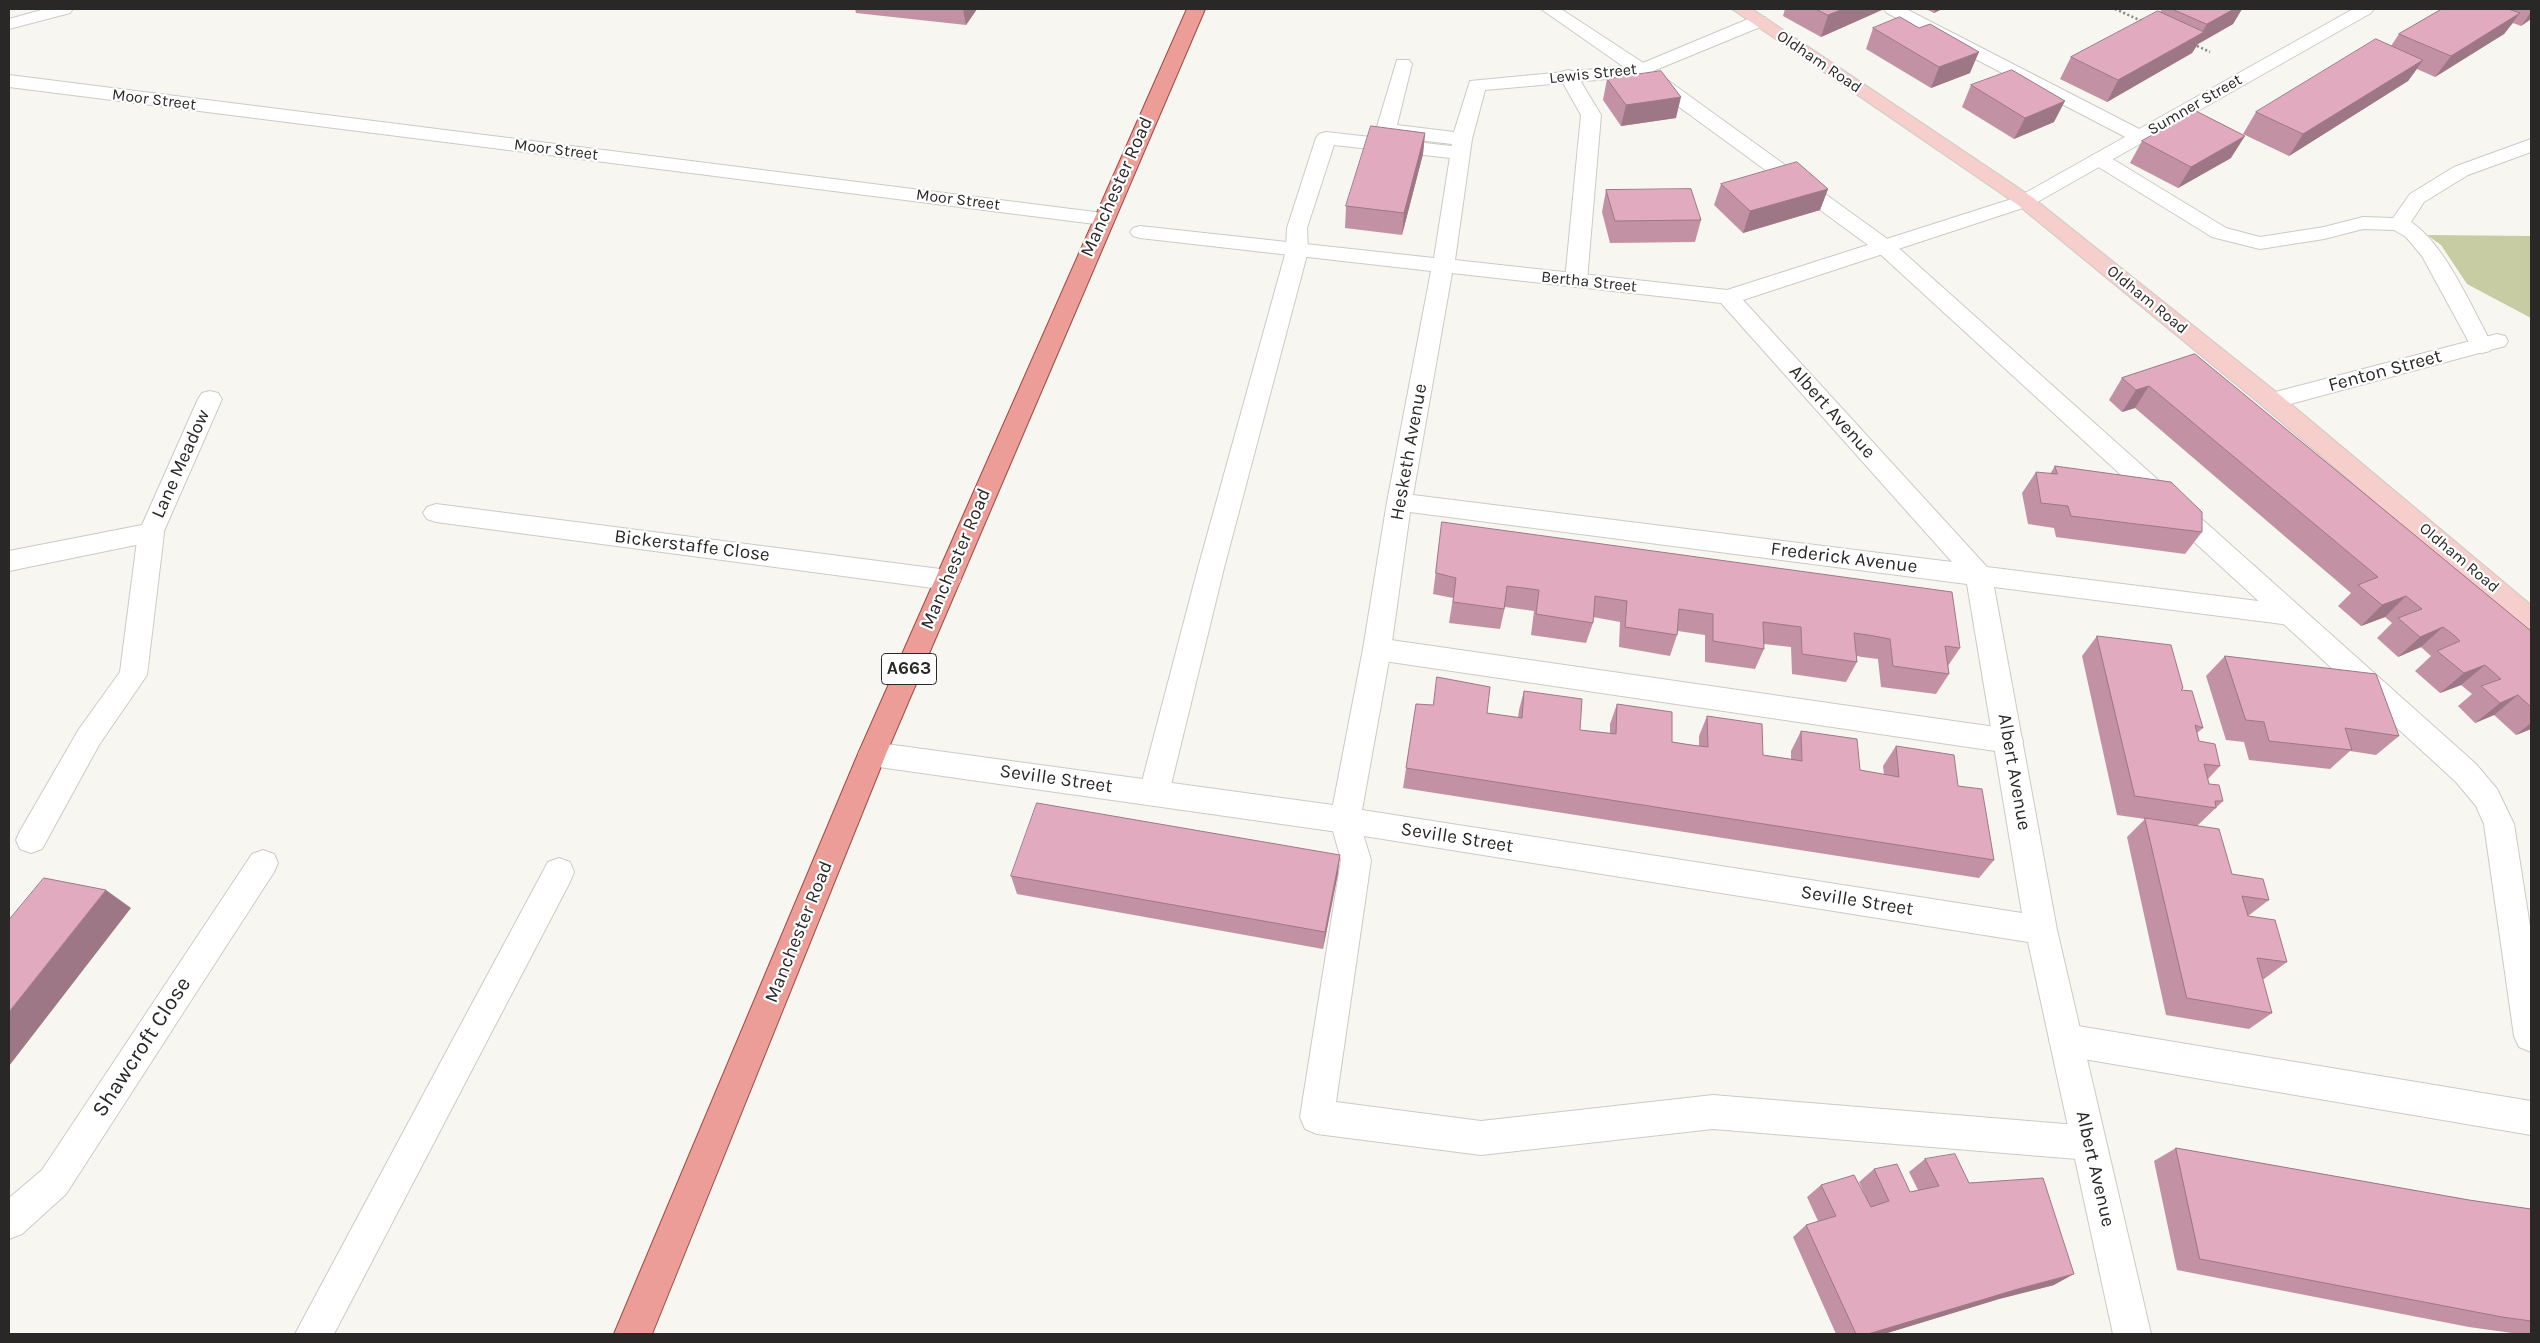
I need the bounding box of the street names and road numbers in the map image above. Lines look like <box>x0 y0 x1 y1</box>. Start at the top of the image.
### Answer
street label: Oldham Road <box>1773 27 1865 97</box>
street label: Lewis Street <box>1548 60 1638 88</box>
street label: Sumner Street <box>2144 70 2246 140</box>
street label: Moor Street <box>111 85 197 115</box>
street label: Manchester Road <box>1076 113 1158 261</box>
street label: Moor Street <box>513 135 599 165</box>
street label: Moor Street <box>915 185 1001 215</box>
street label: Oldham Road <box>2103 262 2191 338</box>
street label: Bertha Street <box>1540 267 1638 297</box>
street label: Fenton Street <box>2326 345 2444 397</box>
street label: Albert Avenue <box>1784 360 1880 464</box>
street label: Hesketh Avenue <box>1386 382 1432 522</box>
street label: Lane Meadow <box>147 406 215 522</box>
street label: Manchester Road <box>916 485 996 633</box>
street label: Oldham Road <box>2415 519 2503 597</box>
street label: Bickerstaffe Close <box>613 525 771 567</box>
street label: Frederick Avenue <box>1769 538 1919 578</box>
road number: A663 <box>882 654 936 684</box>
street label: Albert Avenue <box>1993 712 2035 832</box>
street label: Seville Street <box>998 760 1114 798</box>
street label: Seville Street <box>1399 818 1515 858</box>
street label: Manchester Road <box>760 858 838 1006</box>
street label: Seville Street <box>1799 881 1915 921</box>
street label: Shawcroft Close <box>87 972 197 1122</box>
street label: Albert Avenue <box>2071 1109 2119 1229</box>

